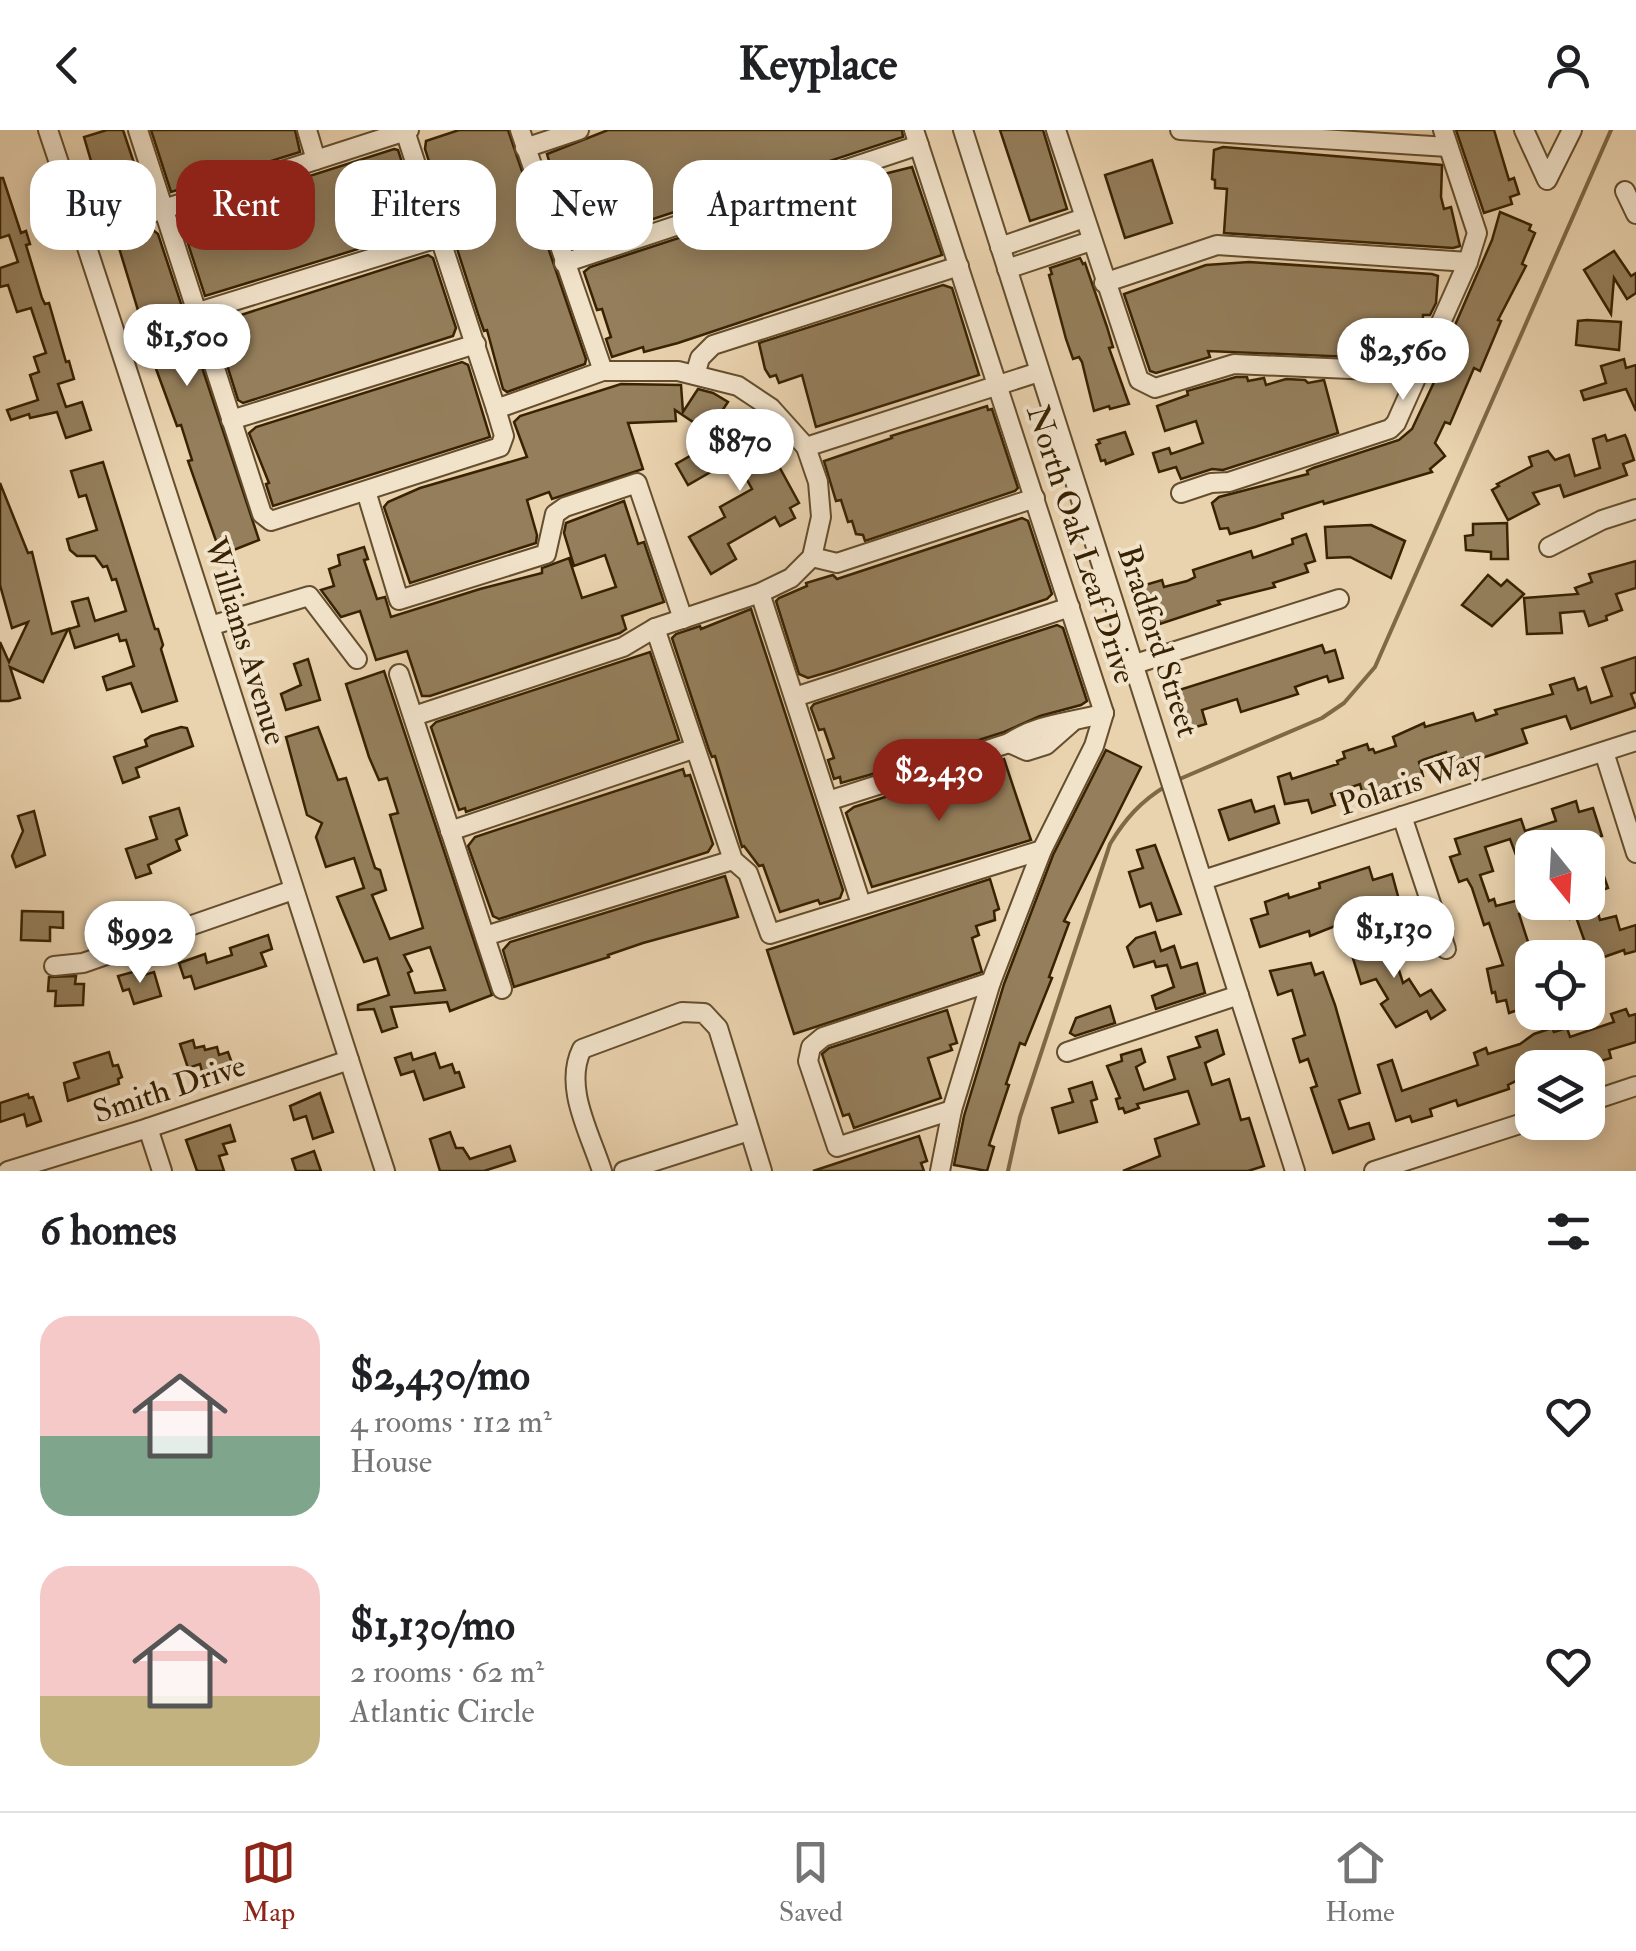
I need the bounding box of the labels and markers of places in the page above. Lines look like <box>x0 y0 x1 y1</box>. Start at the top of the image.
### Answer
pin: $1,500 <box>106 304 268 389</box>
pin: $2,560 <box>1322 318 1484 403</box>
pin: $870 <box>681 409 799 494</box>
pin: $2,430 <box>858 739 1020 824</box>
pin: $1,130 <box>1313 896 1475 981</box>
pin: $992 <box>81 901 199 986</box>

